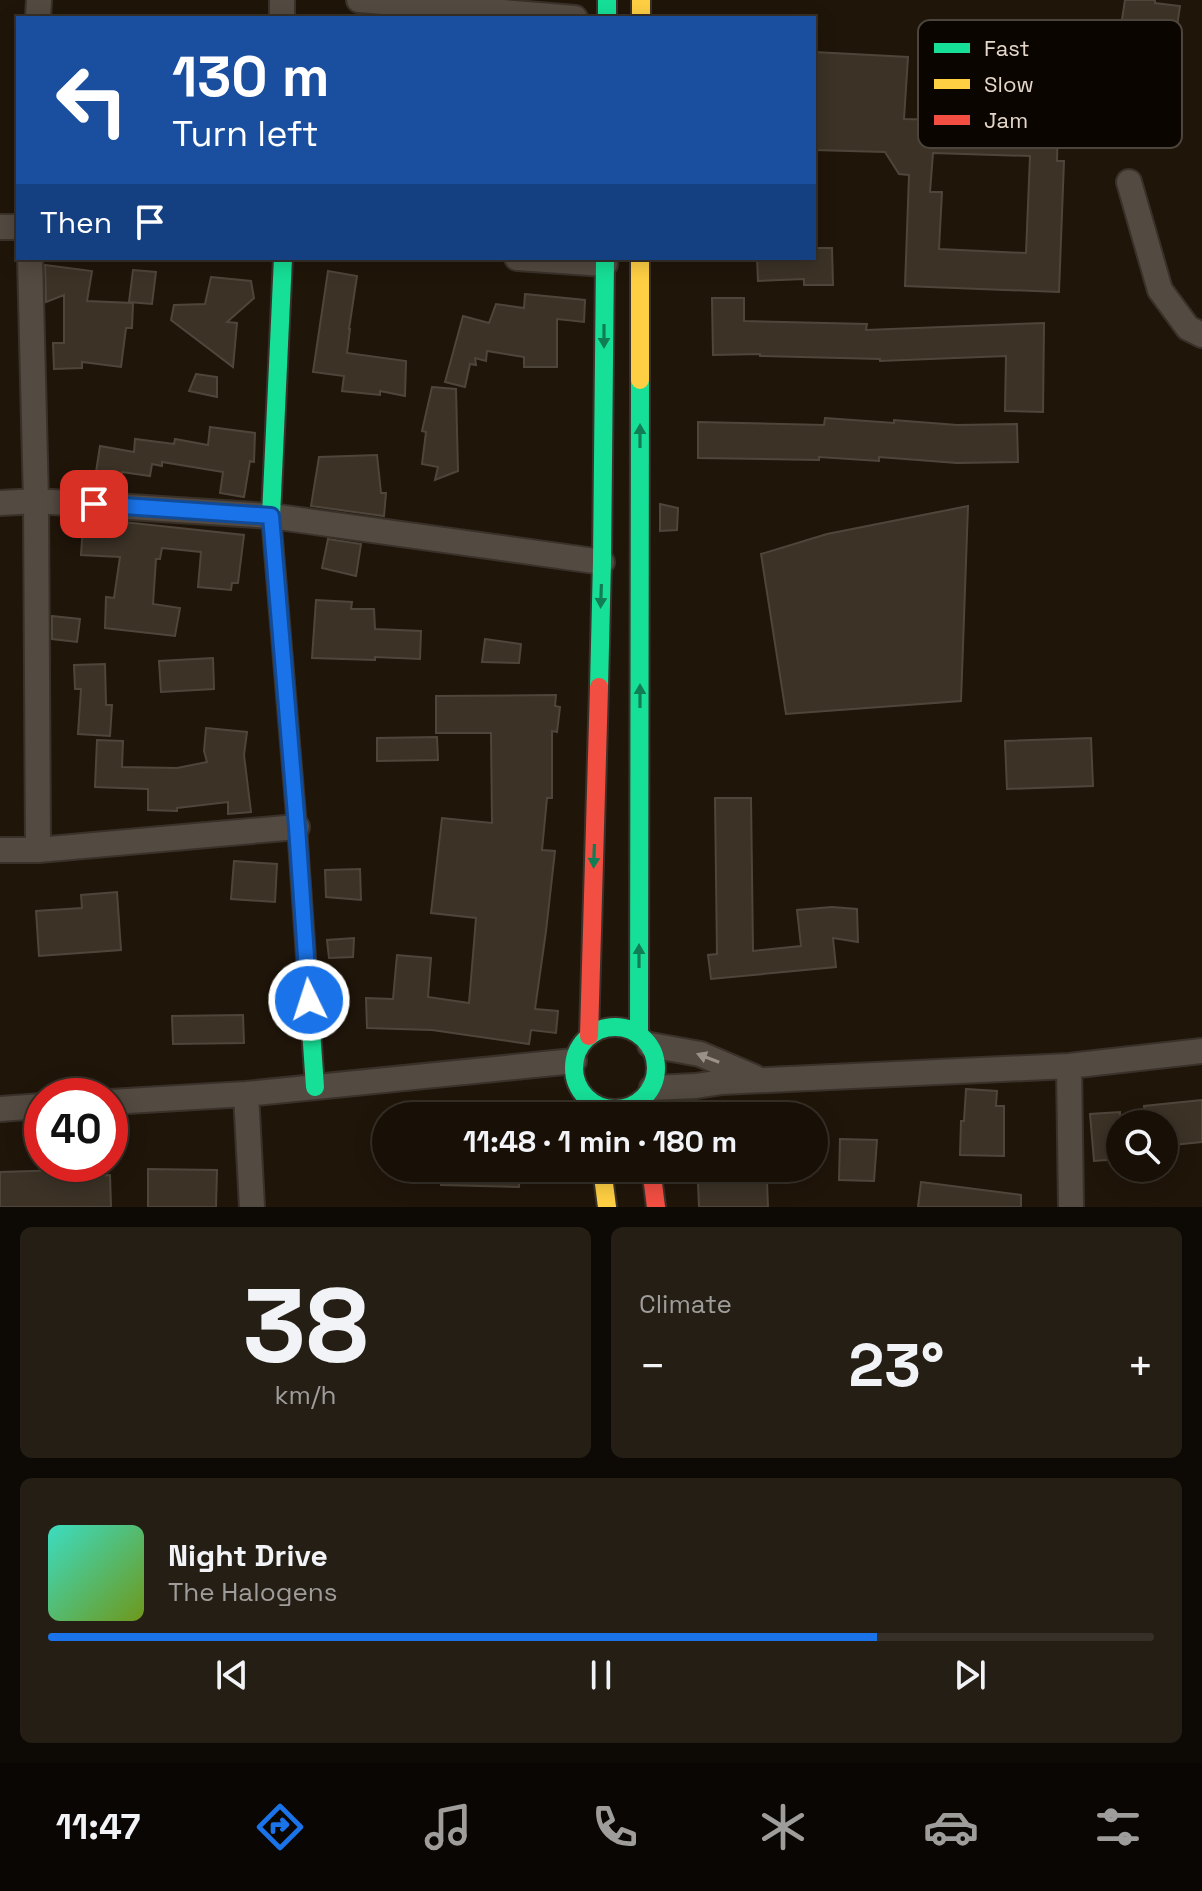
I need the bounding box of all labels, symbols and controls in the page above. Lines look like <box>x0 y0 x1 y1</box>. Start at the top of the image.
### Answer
legend <box>918 20 1182 148</box>
text: Fast <box>984 34 1030 62</box>
text: 130 m <box>172 41 330 112</box>
icon: left <box>40 48 144 152</box>
text: Slow <box>984 70 1034 98</box>
text: Jam <box>984 106 1028 134</box>
text: Turn left <box>172 111 319 157</box>
icon: arrive <box>128 200 172 244</box>
text: Then <box>40 203 112 242</box>
one-way arrow <box>598 324 610 349</box>
one-way arrow <box>634 423 646 448</box>
pin <box>60 470 128 538</box>
icon: arrive <box>72 482 116 526</box>
one-way arrow <box>595 584 608 609</box>
one-way arrow <box>634 683 646 708</box>
one-way arrow <box>588 844 600 869</box>
one-way arrow <box>633 943 645 968</box>
position arrow <box>267 958 351 1042</box>
one-way arrow <box>696 1051 720 1064</box>
speed limit sign: 40 <box>24 1078 128 1182</box>
map controls <box>1106 1110 1178 1182</box>
button: search <box>1106 1110 1178 1182</box>
text: 11:48 · 1 min · 180 m <box>463 1122 737 1161</box>
text: 38 <box>243 1260 368 1392</box>
text: Climate <box>639 1287 732 1321</box>
text: 23° <box>849 1327 944 1404</box>
text: − <box>639 1338 666 1394</box>
text: + <box>1127 1338 1154 1394</box>
text: km/h <box>275 1378 336 1412</box>
text: Night Drive <box>168 1536 328 1575</box>
text: The Halogens <box>168 1575 337 1609</box>
icon: previous <box>210 1653 254 1697</box>
icon: pause <box>579 1653 623 1697</box>
icon: next <box>948 1653 992 1697</box>
icon: directions <box>252 1799 308 1855</box>
icon: music <box>420 1799 476 1855</box>
icon: phone <box>587 1799 643 1855</box>
icon: climate <box>755 1799 811 1855</box>
icon: car <box>923 1799 979 1855</box>
icon: filters <box>1090 1799 1146 1855</box>
text: 11:47 <box>56 1804 140 1850</box>

